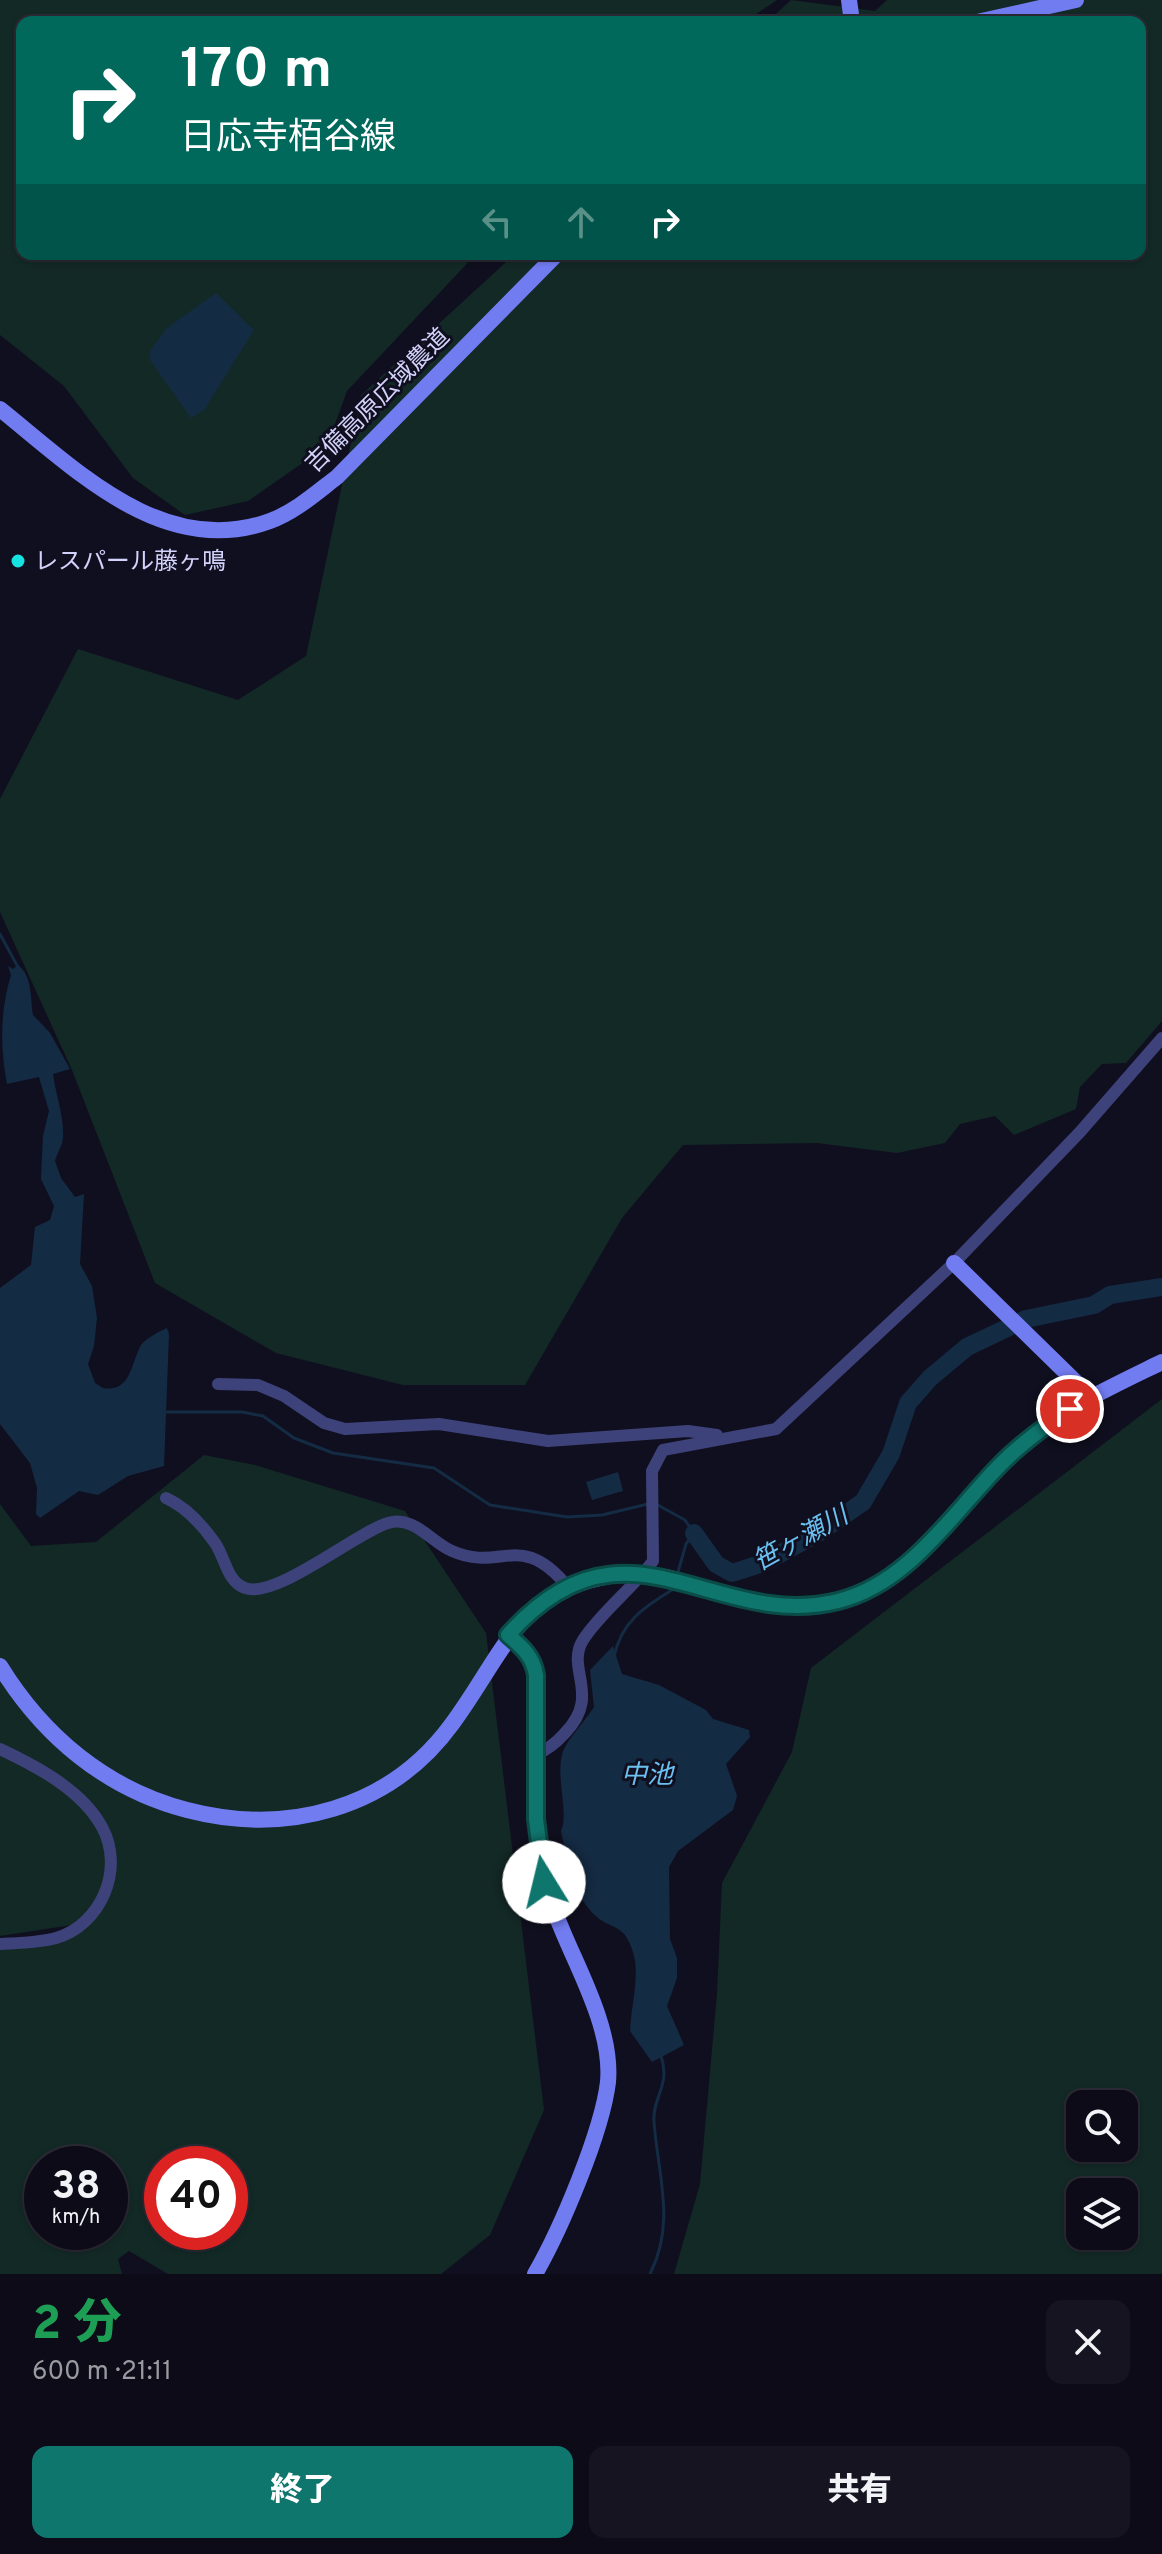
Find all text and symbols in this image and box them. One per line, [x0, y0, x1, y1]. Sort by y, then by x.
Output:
text: 170 m [180, 37, 332, 107]
icon: right [48, 48, 152, 152]
text: 日応寺栢谷線 [180, 116, 396, 162]
icon: left [475, 200, 519, 244]
icon: ahead [559, 200, 603, 244]
icon: right [643, 200, 687, 244]
street label: 吉備高原広域農道 [300, 323, 457, 480]
place label: レスパール藤ヶ鳴 [34, 548, 226, 578]
marker: レスパール藤ヶ鳴 [9, 552, 27, 570]
pin [1036, 1375, 1104, 1443]
icon: arrive [1048, 1387, 1092, 1431]
water label: 笹ヶ瀬川 [748, 1499, 857, 1580]
water label: 中池 [621, 1760, 676, 1793]
position arrow [502, 1840, 586, 1924]
map controls [1066, 2090, 1138, 2250]
button: search [1066, 2090, 1138, 2162]
speed limit sign: 40 [144, 2146, 248, 2250]
text: 38 [51, 2163, 101, 2213]
button: layers [1066, 2178, 1138, 2250]
text: km/h [52, 2205, 100, 2231]
text: 2 分 [32, 2296, 122, 2356]
button: close [1046, 2300, 1130, 2384]
text: 600 m · 21:11 [32, 2356, 172, 2389]
button: 終了 [32, 2446, 573, 2538]
button: 共有 [589, 2446, 1130, 2538]

